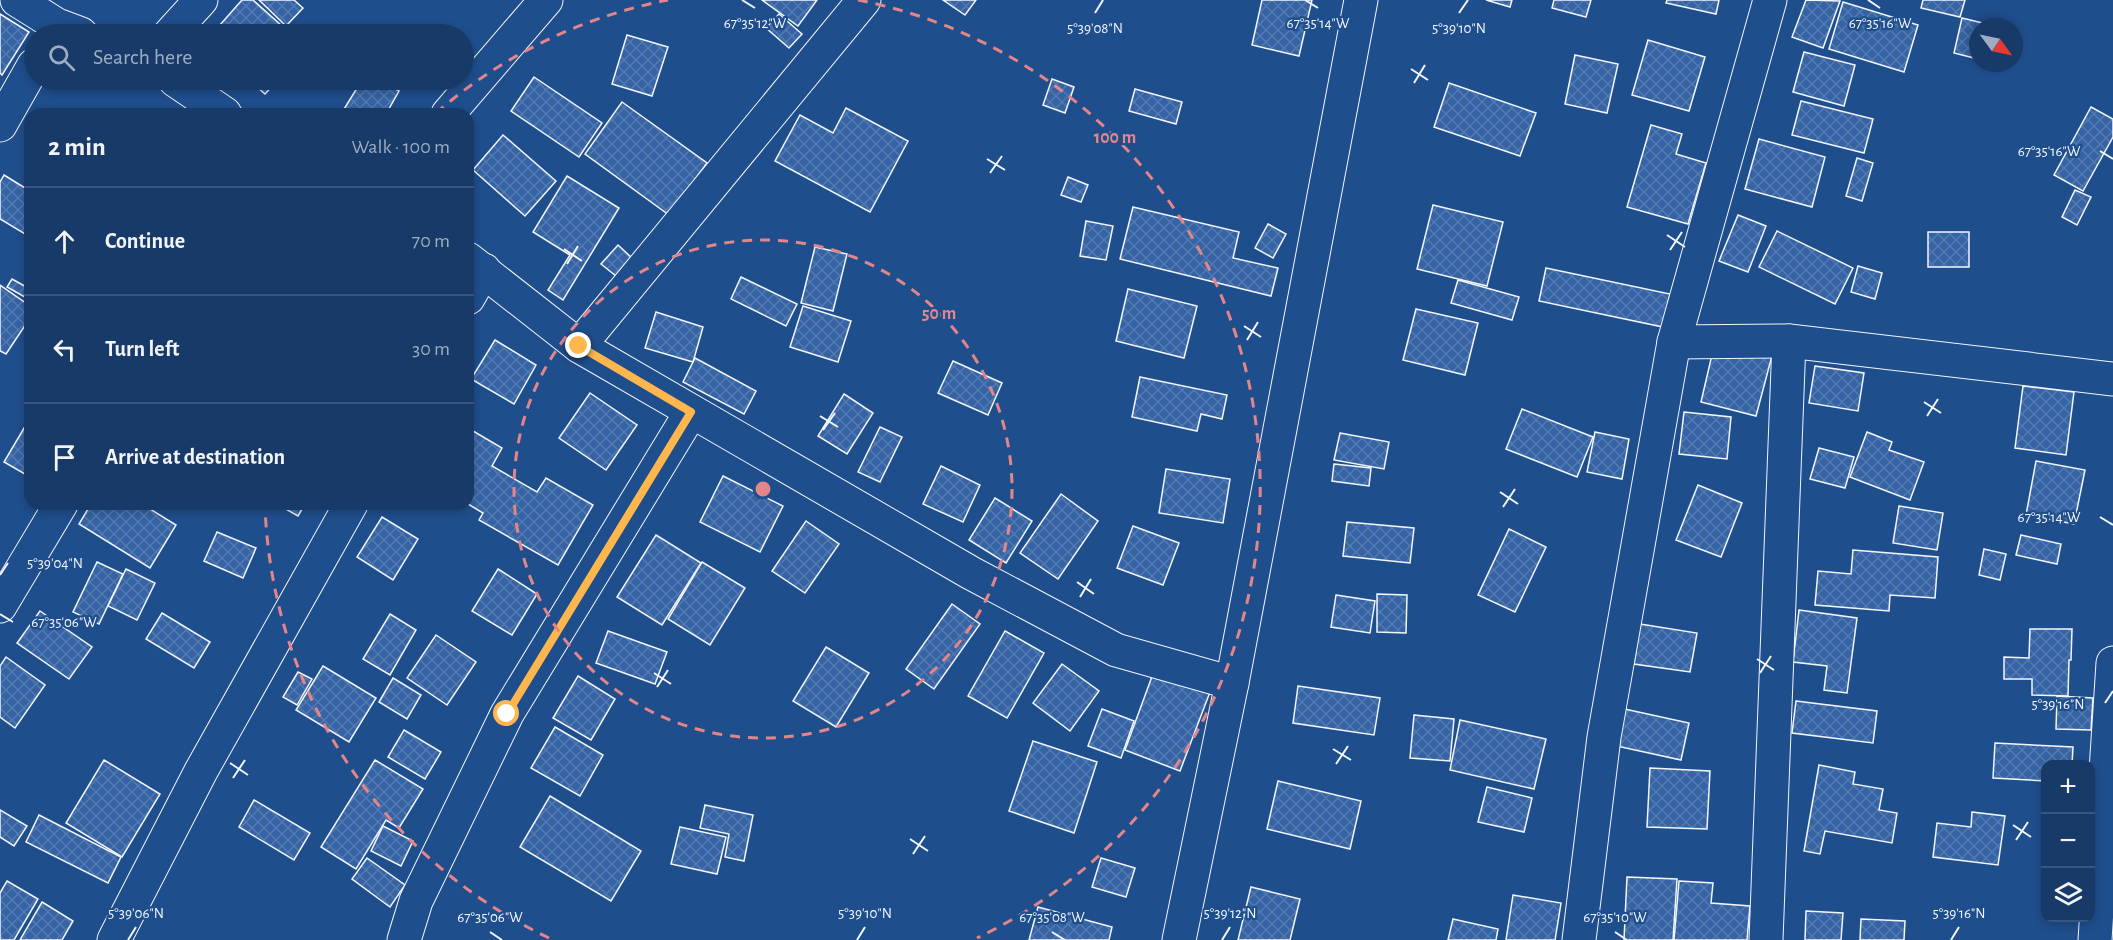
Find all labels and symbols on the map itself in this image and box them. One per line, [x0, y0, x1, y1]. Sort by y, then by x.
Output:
text: 67°35'12"W [724, 16, 787, 31]
text: 67°35'14"W [1287, 16, 1350, 31]
text: 67°35'16"W [1849, 16, 1912, 31]
north arrow [1969, 18, 2023, 72]
text: 5°39'08"N [1067, 21, 1123, 36]
text: 5°39'10"N [1432, 21, 1486, 36]
text: 100 m [1094, 129, 1136, 147]
text: 67°35'16"W [2018, 144, 2081, 159]
text: 50 m [922, 305, 956, 323]
route end [565, 332, 591, 358]
centre of rings [753, 479, 773, 499]
text: 67°35'14"W [2018, 510, 2081, 525]
text: 5°39'04"N [27, 556, 83, 571]
text: 67°35'06"W [31, 615, 97, 630]
text: 5°39'16"N [2031, 697, 2085, 712]
route start [493, 700, 519, 726]
text: 5°39'06"N [108, 906, 164, 921]
text: 5°39'10"N [838, 906, 892, 921]
text: 5°39'12"N [1204, 906, 1256, 921]
text: 5°39'16"N [1932, 906, 1986, 921]
text: 67°35'06"W [457, 910, 523, 925]
text: 67°35'08"W [1019, 910, 1085, 925]
text: 67°35'10"W [1583, 910, 1647, 925]

